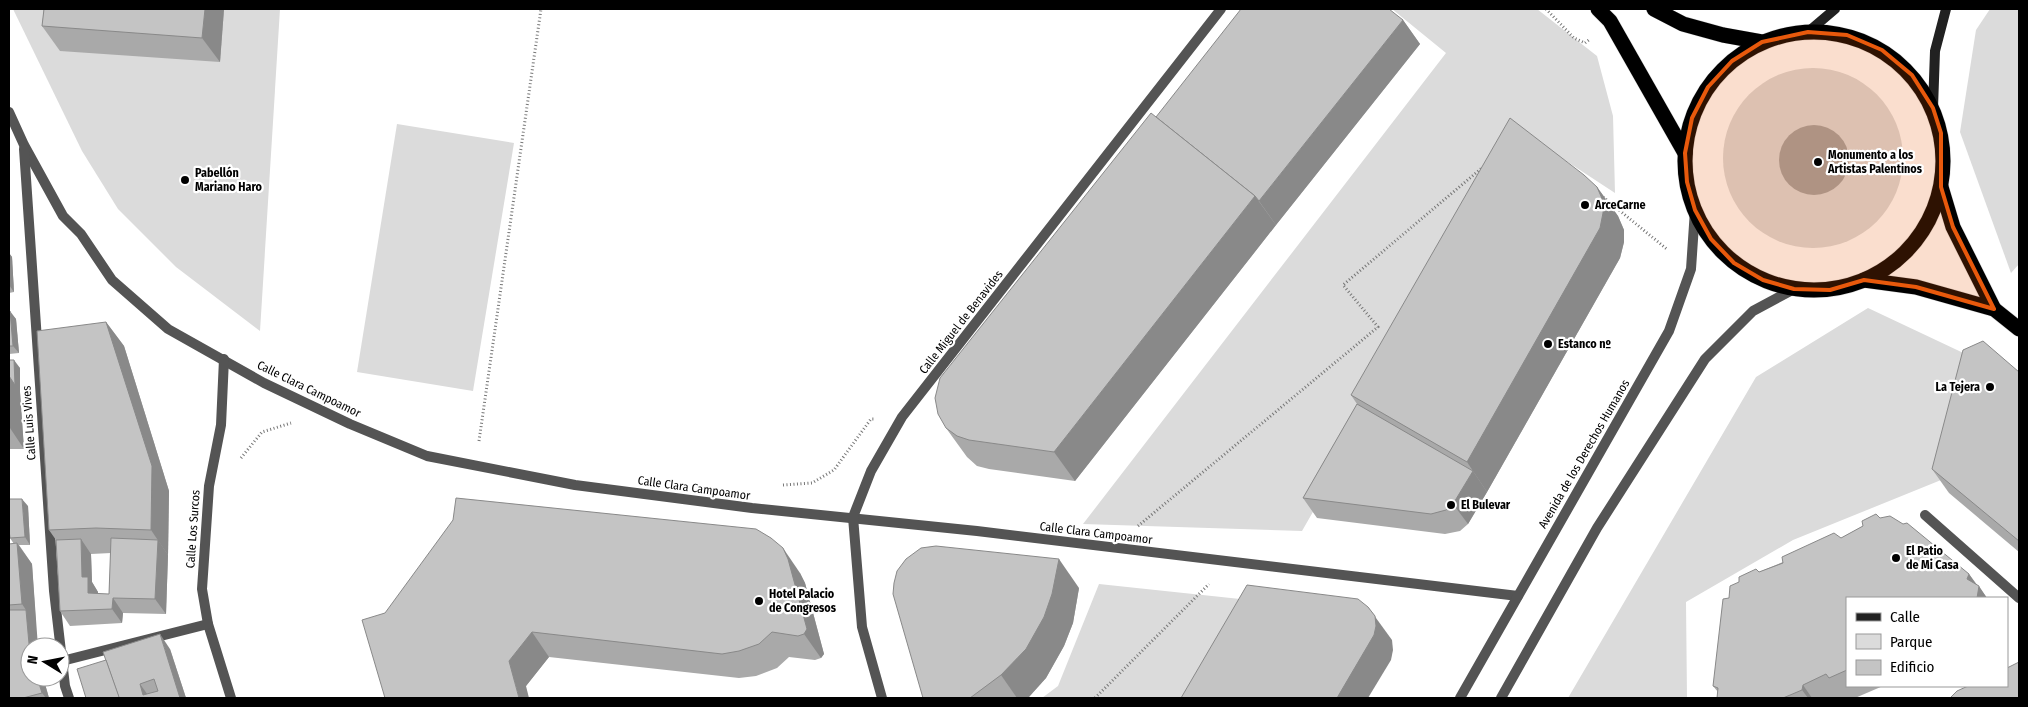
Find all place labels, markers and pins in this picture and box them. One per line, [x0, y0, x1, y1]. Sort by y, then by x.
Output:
place label: Monumento a los Artistas Palentinos [1827, 148, 1923, 176]
marker: Monumento a los Artistas Palentinos [1812, 156, 1824, 168]
place label: Pabellón Mariano Haro [195, 166, 263, 194]
marker: Pabellón Mariano Haro [179, 174, 191, 186]
place label: ArceCarne [1594, 198, 1646, 212]
marker: ArceCarne [1579, 199, 1591, 211]
place label: Estanco nº [1558, 337, 1611, 351]
marker: Estanco nº [1542, 338, 1554, 350]
place label: La Tejera [1936, 380, 1980, 394]
marker: La Tejera [1984, 381, 1996, 393]
place label: El Bulevar [1461, 498, 1511, 512]
marker: El Bulevar [1445, 499, 1457, 511]
place label: El Patio de Mi Casa [1906, 544, 1959, 572]
marker: El Patio de Mi Casa [1890, 552, 1902, 564]
place label: Hotel Palacio de Congresos [769, 587, 837, 615]
marker: Hotel Palacio de Congresos [753, 595, 765, 607]

